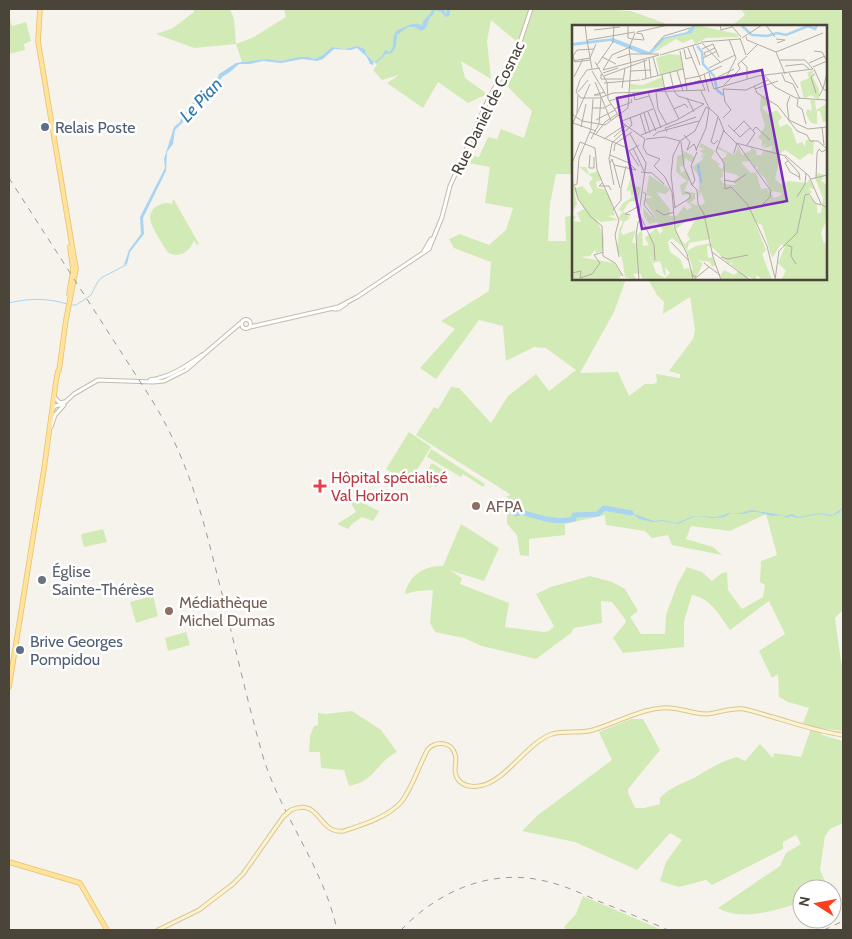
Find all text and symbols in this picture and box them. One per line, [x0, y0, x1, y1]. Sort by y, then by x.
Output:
inset map [572, 25, 827, 280]
street label: Rue Daniel de Cosnac [447, 38, 529, 178]
water label: Le Pian [175, 73, 227, 127]
place label: Relais Poste [55, 118, 136, 137]
marker: Relais Poste [39, 121, 51, 133]
place label: Hôpital spécialisé Val Horizon [331, 468, 448, 505]
marker: Hôpital spécialisé Val Horizon [313, 479, 327, 493]
place label: AFPA [486, 497, 523, 516]
marker: AFPA [470, 500, 482, 512]
place label: Église Sainte-Thérèse [52, 562, 154, 599]
marker: Église Sainte-Thérèse [36, 574, 48, 586]
place label: Médiathèque Michel Dumas [179, 593, 275, 630]
marker: Médiathèque Michel Dumas [163, 605, 175, 617]
place label: Brive Georges Pompidou [30, 632, 123, 669]
marker: Brive Georges Pompidou [14, 644, 26, 656]
north arrow [792, 879, 842, 929]
text: N [794, 895, 814, 908]

